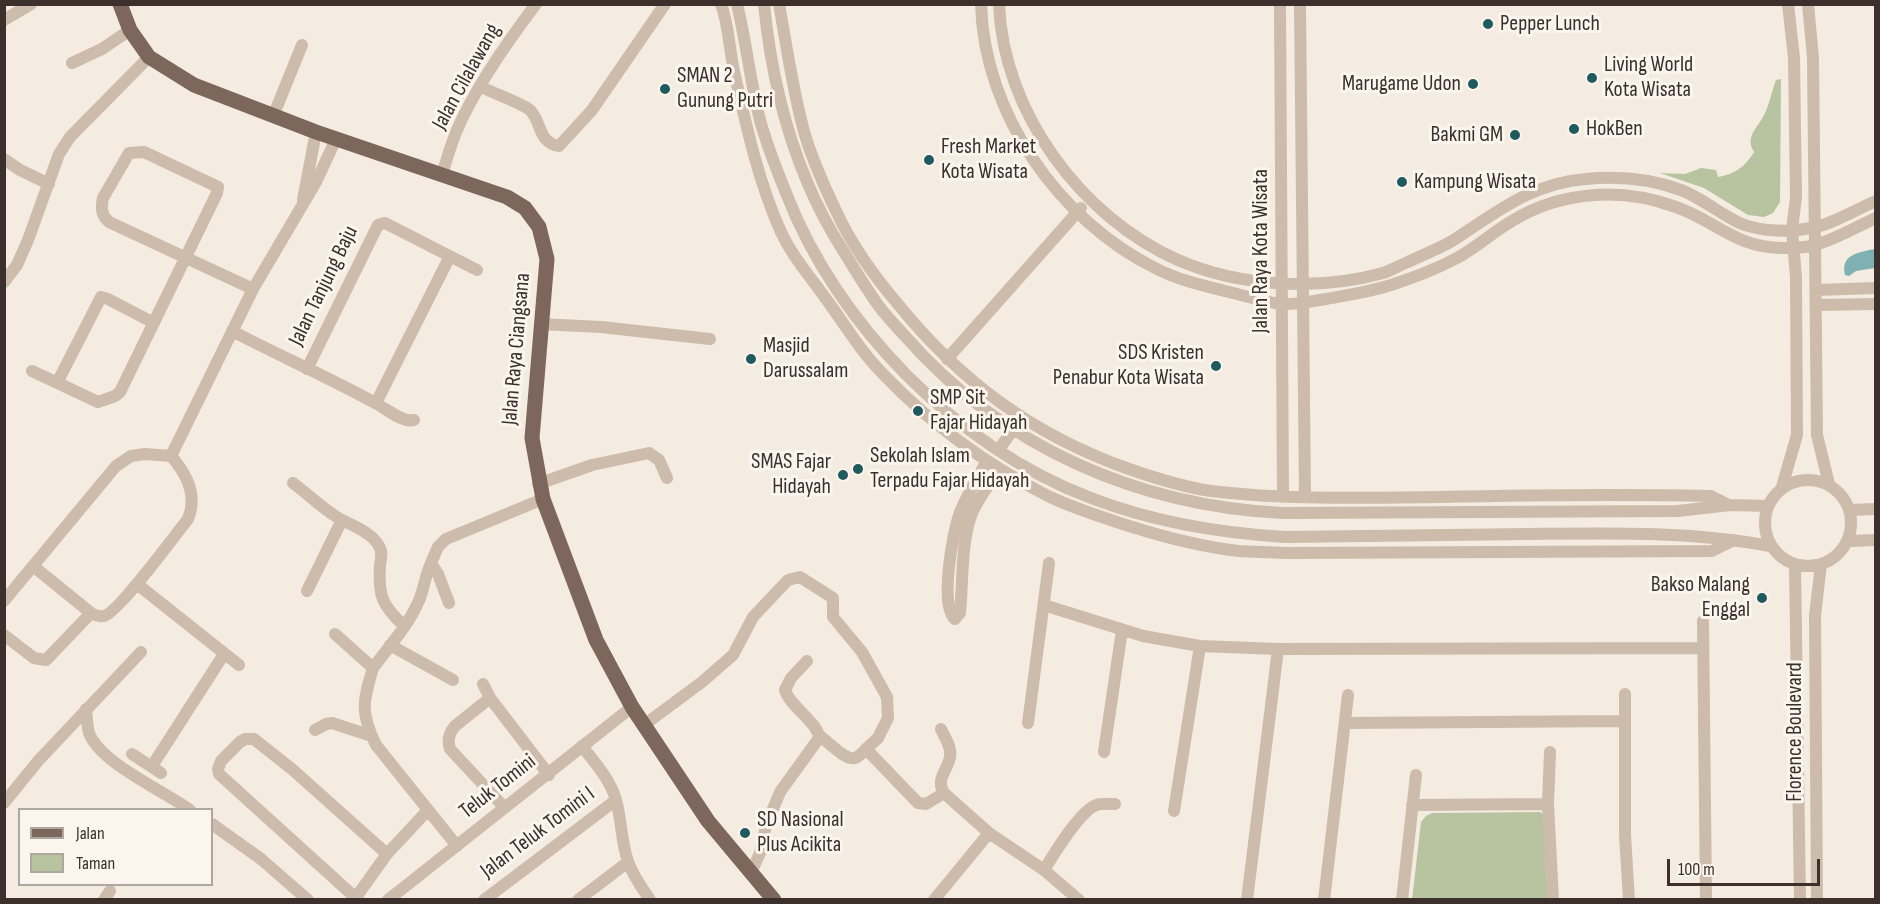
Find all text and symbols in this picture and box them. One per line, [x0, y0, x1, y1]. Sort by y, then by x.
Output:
place label: Pepper Lunch [1500, 11, 1600, 37]
marker: Pepper Lunch [1481, 17, 1495, 31]
street label: Jalan Cilalawang [427, 19, 507, 135]
place label: Living World Kota Wisata [1604, 52, 1693, 104]
place label: SMAN 2 Gunung Putri [677, 63, 773, 114]
place label: Marugame Udon [1342, 71, 1461, 97]
marker: Living World Kota Wisata [1585, 71, 1599, 85]
marker: Marugame Udon [1466, 77, 1480, 91]
marker: SMAN 2 Gunung Putri [658, 82, 672, 96]
place label: HokBen [1586, 116, 1643, 142]
place label: Bakmi GM [1430, 122, 1503, 148]
marker: HokBen [1567, 122, 1581, 136]
marker: Bakmi GM [1508, 128, 1522, 142]
place label: Fresh Market Kota Wisata [941, 134, 1036, 186]
marker: Fresh Market Kota Wisata [922, 153, 936, 167]
street label: Jalan Raya Kota Wisata [1248, 169, 1274, 333]
place label: Kampung Wisata [1414, 169, 1536, 195]
marker: Kampung Wisata [1395, 175, 1409, 189]
street label: Jalan Tanjung Baju [284, 222, 364, 350]
street label: Jalan Raya Ciangsana [497, 272, 537, 426]
place label: Masjid Darussalam [763, 333, 848, 384]
place label: SDS Kristen Penabur Kota Wisata [1053, 340, 1204, 392]
marker: Masjid Darussalam [744, 352, 758, 366]
marker: SDS Kristen Penabur Kota Wisata [1209, 359, 1223, 373]
place label: SMP Sit Fajar Hidayah [930, 385, 1027, 436]
marker: SMP Sit Fajar Hidayah [911, 404, 925, 418]
place label: Sekolah Islam Terpadu Fajar Hidayah [870, 443, 1029, 494]
place label: SMAS Fajar Hidayah [751, 449, 831, 500]
marker: Sekolah Islam Terpadu Fajar Hidayah [851, 462, 865, 476]
marker: SMAS Fajar Hidayah [836, 468, 850, 482]
place label: Bakso Malang Enggal [1651, 572, 1750, 624]
marker: Bakso Malang Enggal [1755, 591, 1769, 605]
street label: Florence Boulevard [1782, 662, 1808, 802]
street label: Teluk Tomini [454, 749, 542, 825]
street label: Jalan Teluk Tomini I [476, 781, 600, 885]
place label: SD Nasional Plus Acikita [757, 807, 844, 858]
legend [18, 808, 213, 886]
text: Jalan [76, 823, 105, 844]
marker: SD Nasional Plus Acikita [738, 826, 752, 840]
scale bar [1670, 847, 1823, 885]
text: Taman [76, 853, 115, 874]
text: 100 m [1678, 859, 1715, 880]

